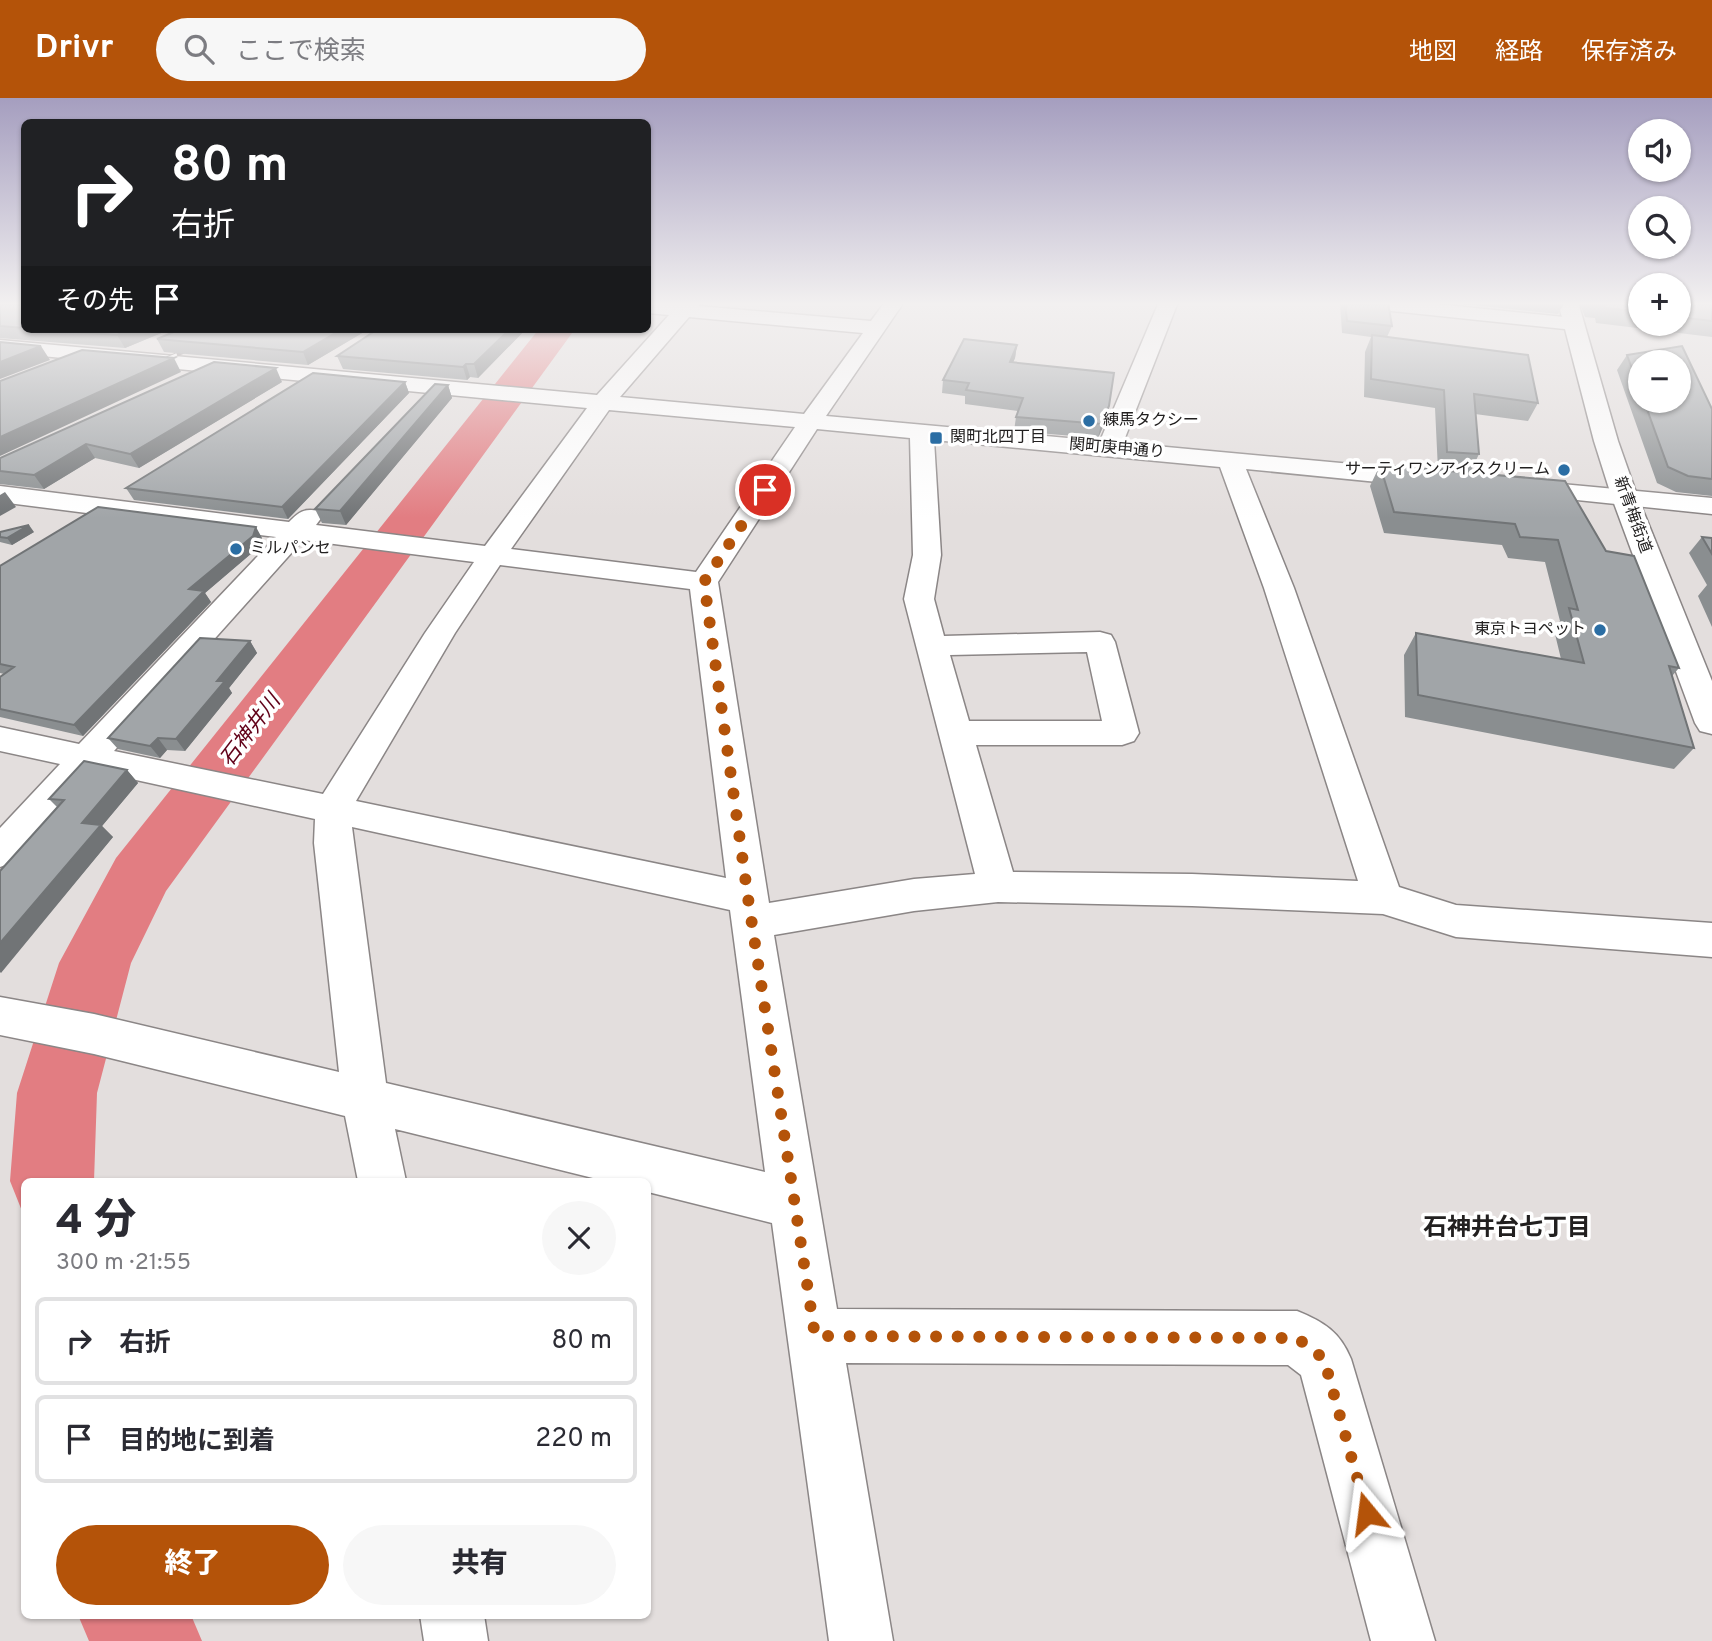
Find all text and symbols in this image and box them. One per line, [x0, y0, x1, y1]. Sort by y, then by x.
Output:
search box [156, 18, 646, 81]
text: Drivr [35, 28, 114, 70]
icon: search [180, 30, 218, 68]
text: ここで検索 [236, 36, 366, 69]
text: 地図 [1409, 38, 1457, 68]
text: 経路 [1495, 38, 1543, 68]
text: 保存済み [1581, 38, 1677, 68]
map controls [1628, 119, 1691, 413]
button: sound [1628, 119, 1691, 182]
text: 80 m [171, 137, 288, 199]
icon: right [56, 147, 147, 238]
button: search [1628, 196, 1691, 259]
text: 右折 [171, 207, 235, 247]
button: + [1628, 273, 1691, 336]
icon: arrive [148, 280, 186, 318]
text: その先 [56, 286, 134, 319]
button: − [1628, 350, 1691, 413]
place label: 練馬タクシー [1103, 411, 1199, 431]
marker: 練馬タクシー [1081, 413, 1097, 429]
place label: 関町北四丁目 [950, 428, 1046, 448]
marker: 関町北四丁目 [928, 430, 944, 446]
street label: 関町庚申通り [1068, 435, 1166, 463]
pin [735, 460, 795, 520]
place label: サーティワンアイスクリーム [1345, 460, 1550, 480]
marker: サーティワンアイスクリーム [1556, 462, 1572, 478]
icon: arrive [746, 471, 784, 509]
street label: 新青梅街道 [1609, 474, 1655, 556]
place label: ミルパンセ [250, 539, 331, 559]
marker: ミルパンセ [228, 541, 244, 557]
place label: 東京トヨペット [1474, 620, 1586, 640]
marker: 東京トヨペット [1592, 622, 1608, 638]
water label: 石神井川 [215, 688, 288, 773]
text: 4 分 [56, 1196, 136, 1249]
button: close [542, 1201, 616, 1275]
district label: 石神井台七丁目 [1423, 1214, 1591, 1244]
text: 300 m · 21:55 [56, 1249, 191, 1278]
icon: right [60, 1322, 98, 1360]
text: 80 m [552, 1325, 612, 1358]
text: 右折 [119, 1328, 171, 1361]
icon: arrive [60, 1420, 98, 1458]
text: 220 m [535, 1423, 612, 1456]
text: 目的地に到着 [119, 1426, 275, 1459]
position arrow [1330, 1476, 1404, 1550]
button: 終了 [56, 1525, 329, 1605]
button: 共有 [343, 1525, 616, 1605]

